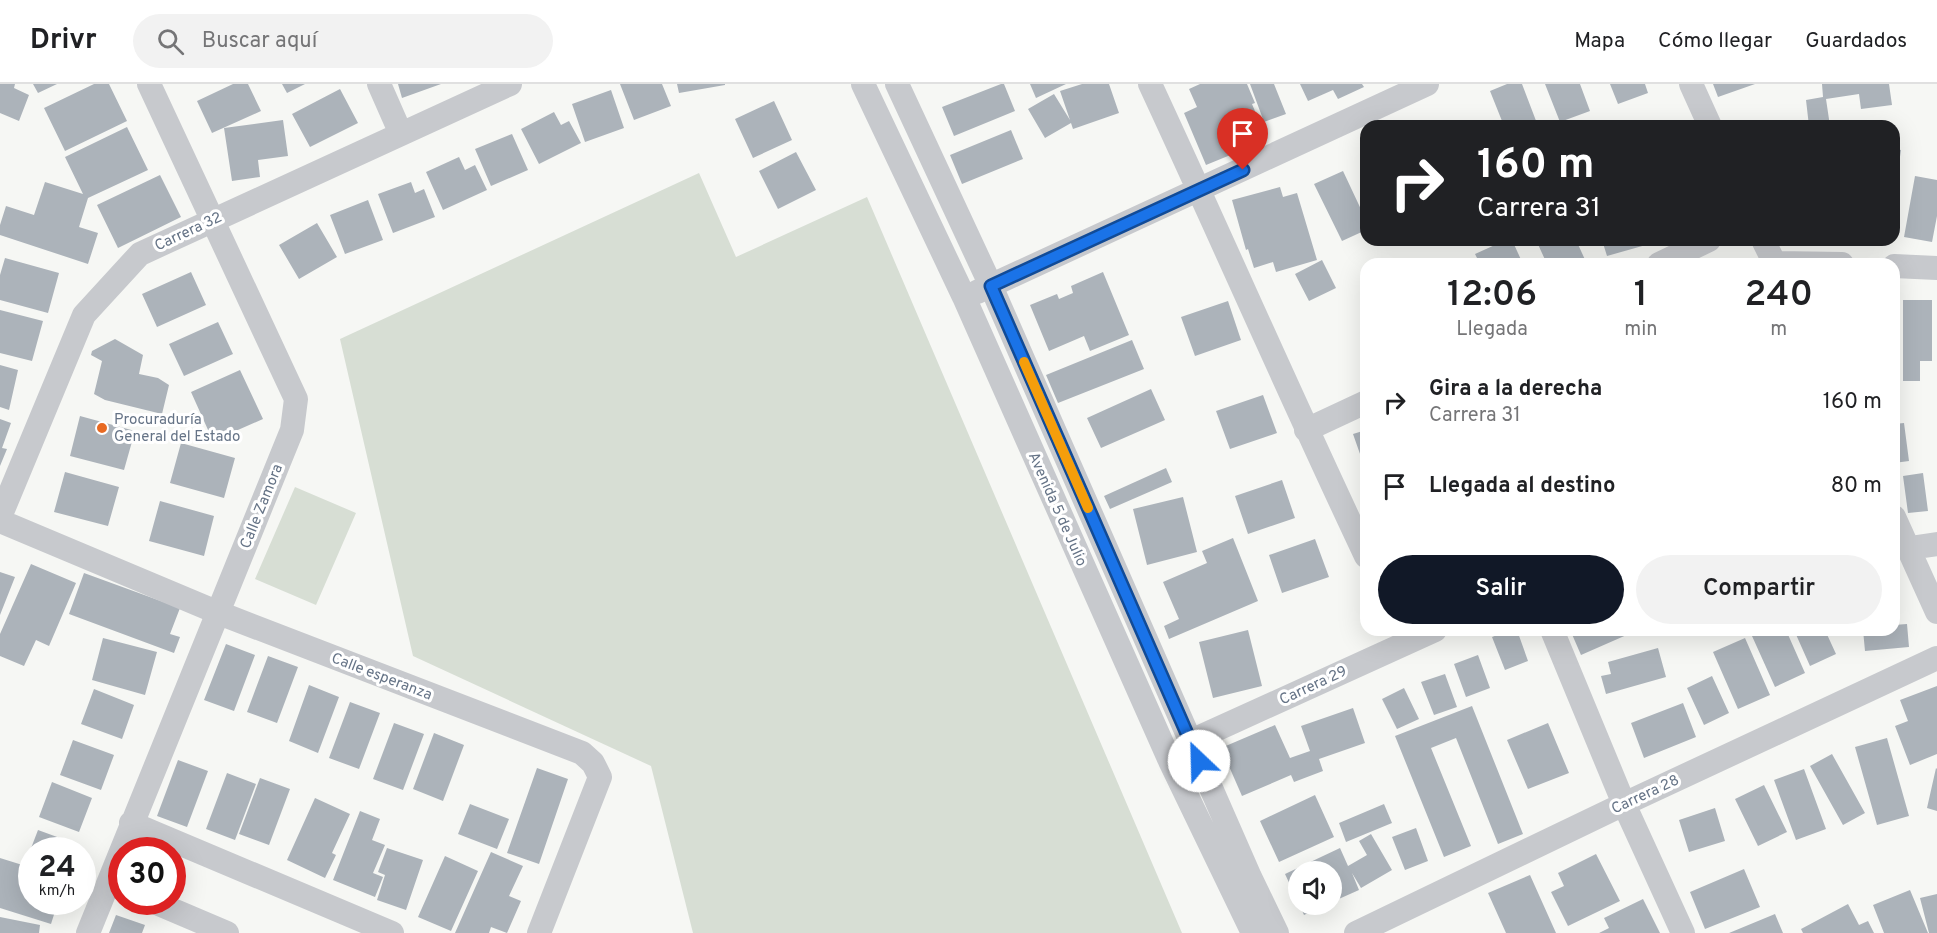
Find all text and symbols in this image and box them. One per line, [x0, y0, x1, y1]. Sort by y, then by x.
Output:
search box [133, 14, 553, 68]
text: Drivr [30, 23, 97, 59]
icon: search [154, 25, 187, 58]
text: Buscar aquí [202, 28, 317, 55]
text: Mapa [1574, 28, 1625, 55]
text: Cómo llegar [1658, 28, 1772, 55]
text: Guardados [1805, 28, 1907, 55]
pin [1217, 108, 1268, 170]
icon: arrive [1226, 117, 1259, 150]
text: 160 m [1477, 140, 1595, 193]
icon: right [1378, 144, 1456, 222]
text: Carrera 31 [1477, 192, 1601, 226]
street label: Carrera 32 [152, 209, 225, 256]
text: 12:06 [1447, 273, 1537, 319]
text: 1 [1634, 273, 1648, 319]
text: 240 [1745, 273, 1813, 319]
text: Llegada [1456, 317, 1528, 343]
text: min [1624, 317, 1658, 343]
text: m [1770, 317, 1787, 343]
text: Gira a la derecha [1429, 376, 1602, 403]
icon: right [1378, 386, 1411, 419]
text: 160 m [1823, 389, 1882, 416]
text: Carrera 31 [1429, 403, 1521, 429]
place label: Procuraduría General del Estado [114, 411, 240, 447]
marker: Procuraduría General del Estado [95, 421, 109, 435]
street label: Avenida 5 de Julio [1023, 450, 1090, 570]
street label: Calle Zamora [237, 461, 288, 552]
icon: arrive [1378, 470, 1411, 503]
text: Llegada al destino [1429, 473, 1615, 500]
text: 80 m [1831, 473, 1882, 500]
button: Salir [1378, 555, 1624, 624]
button: Compartir [1636, 555, 1882, 624]
street label: Calle esperanza [328, 649, 435, 705]
street label: Carrera 29 [1277, 662, 1350, 710]
position arrow [1167, 729, 1231, 793]
street label: Carrera 28 [1609, 771, 1683, 819]
speed limit sign: 30 [108, 837, 186, 915]
text: 24 [38, 850, 76, 887]
map controls [1288, 861, 1342, 915]
button: sound [1288, 861, 1342, 915]
text: km/h [39, 882, 75, 901]

